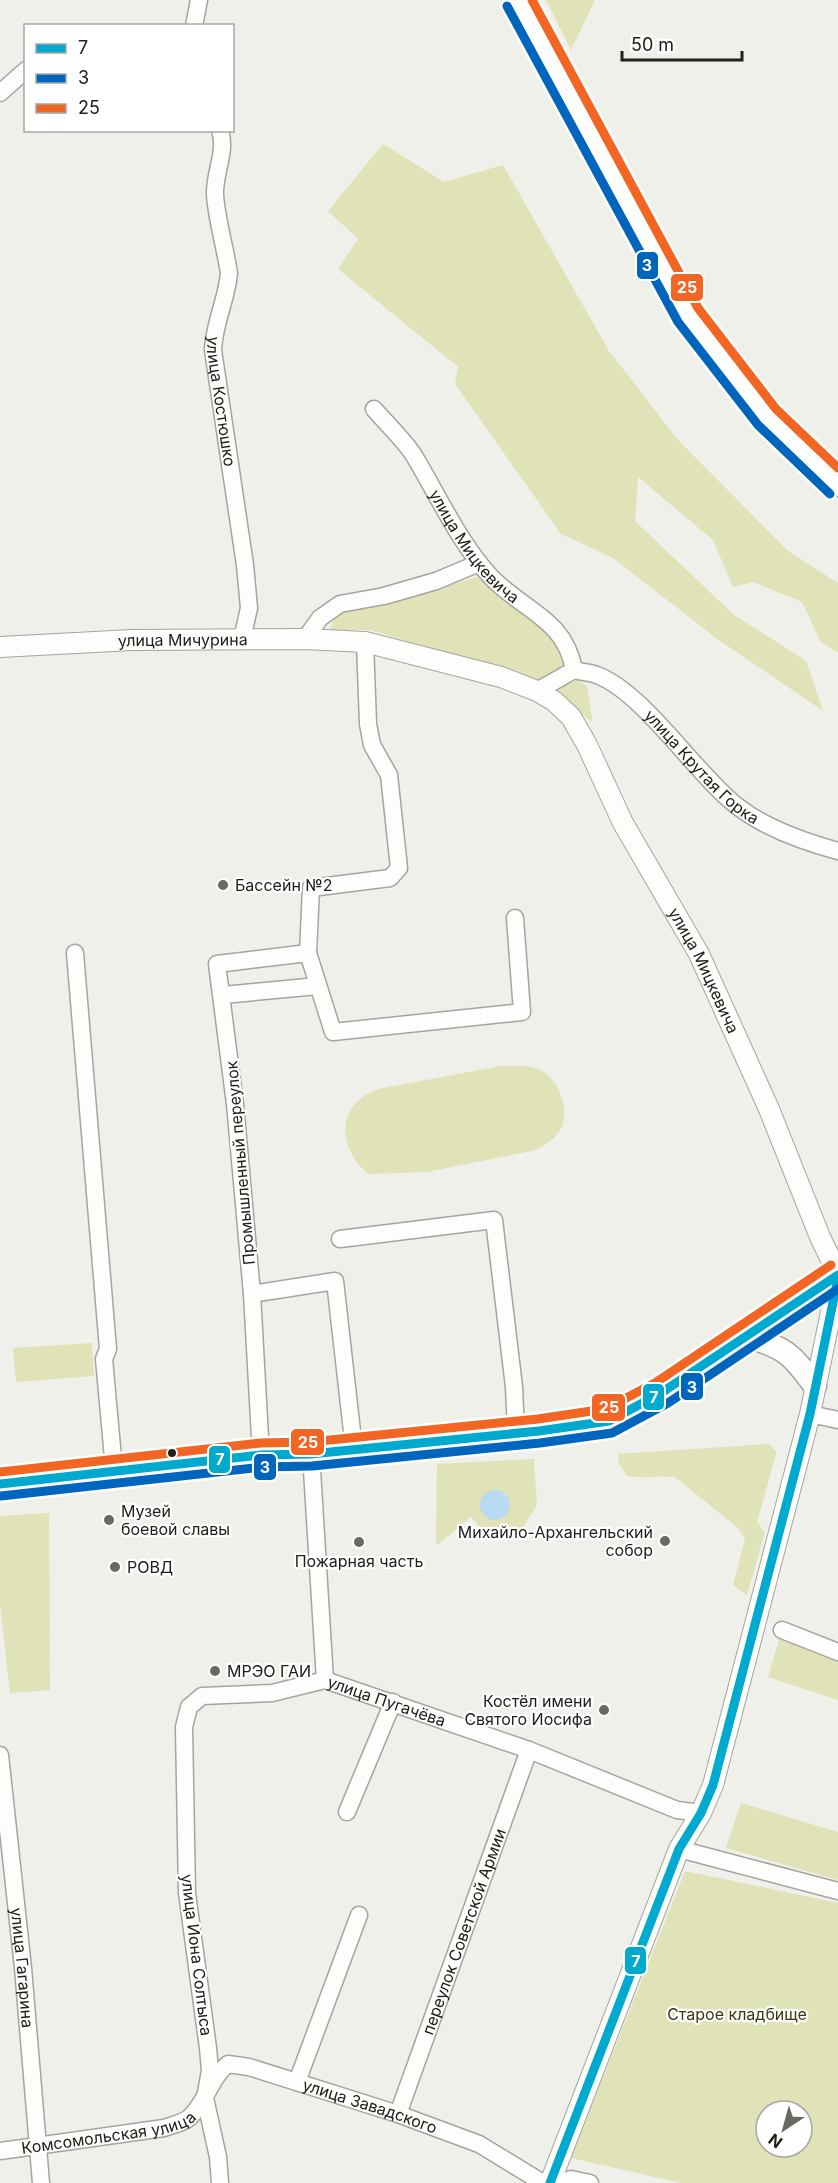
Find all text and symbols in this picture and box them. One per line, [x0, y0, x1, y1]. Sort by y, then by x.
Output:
legend [24, 24, 234, 132]
scale bar [622, 24, 742, 62]
text: 50 m [631, 34, 674, 55]
text: 7 [78, 37, 88, 58]
text: 3 [78, 67, 89, 88]
text: 25 [78, 97, 100, 118]
line badge: 3 [636, 251, 659, 280]
text: 3 [642, 255, 652, 275]
line badge: 25 [670, 273, 704, 302]
text: 25 [677, 277, 697, 297]
street label: улица Костюшко [203, 335, 240, 468]
street label: улица Мицкевича [425, 486, 523, 607]
street label: улица Мичурина [117, 629, 248, 651]
street label: улица Крутая Горка [640, 705, 763, 828]
place label: Бассейн №2 [235, 875, 333, 895]
marker: Бассейн №2 [216, 878, 230, 892]
street label: улица Мицкевича [664, 904, 743, 1036]
street label: Промышленный переулок [221, 1060, 259, 1266]
line badge: 3 [680, 1372, 704, 1401]
text: 3 [687, 1377, 697, 1397]
line badge: 7 [642, 1383, 665, 1411]
text: 7 [649, 1387, 659, 1407]
line badge: 25 [591, 1393, 626, 1422]
text: 25 [599, 1397, 619, 1417]
line badge: 25 [290, 1428, 325, 1456]
text: 25 [298, 1432, 318, 1452]
line badge: 7 [208, 1445, 231, 1474]
unlabelled marker [166, 1447, 178, 1459]
text: 7 [215, 1449, 225, 1469]
line badge: 3 [253, 1453, 277, 1481]
text: 3 [260, 1457, 270, 1477]
place label: Музей боевой славы [121, 1501, 230, 1539]
marker: Музей боевой славы [102, 1513, 116, 1527]
place label: Михайло-Архангельский собор [458, 1522, 653, 1560]
marker: Михайло-Архангельский собор [658, 1534, 672, 1548]
marker: Пожарная часть [352, 1535, 366, 1549]
place label: Пожарная часть [295, 1551, 423, 1571]
place label: РОВД [127, 1557, 173, 1577]
marker: РОВД [108, 1560, 122, 1574]
place label: МРЭО ГАИ [227, 1661, 311, 1681]
marker: МРЭО ГАИ [208, 1664, 222, 1678]
street label: улица Пугачёва [325, 1672, 448, 1731]
place label: Костёл имени Святого Иосифа [464, 1691, 592, 1729]
marker: Костёл имени Святого Иосифа [597, 1703, 611, 1717]
street label: переулок Советской Армии [417, 1826, 510, 2037]
street label: улица Иона Солтыса [177, 1873, 217, 2037]
street label: улица Гагарина [7, 1907, 38, 2029]
line badge: 7 [624, 1946, 647, 1975]
text: 7 [631, 1951, 641, 1971]
park label: Старое кладбище [667, 2004, 807, 2024]
street label: улица Завадского [300, 2075, 440, 2138]
north arrow [754, 2099, 814, 2159]
street label: Комсомольская улица [20, 2107, 200, 2158]
text: N [764, 2129, 786, 2153]

